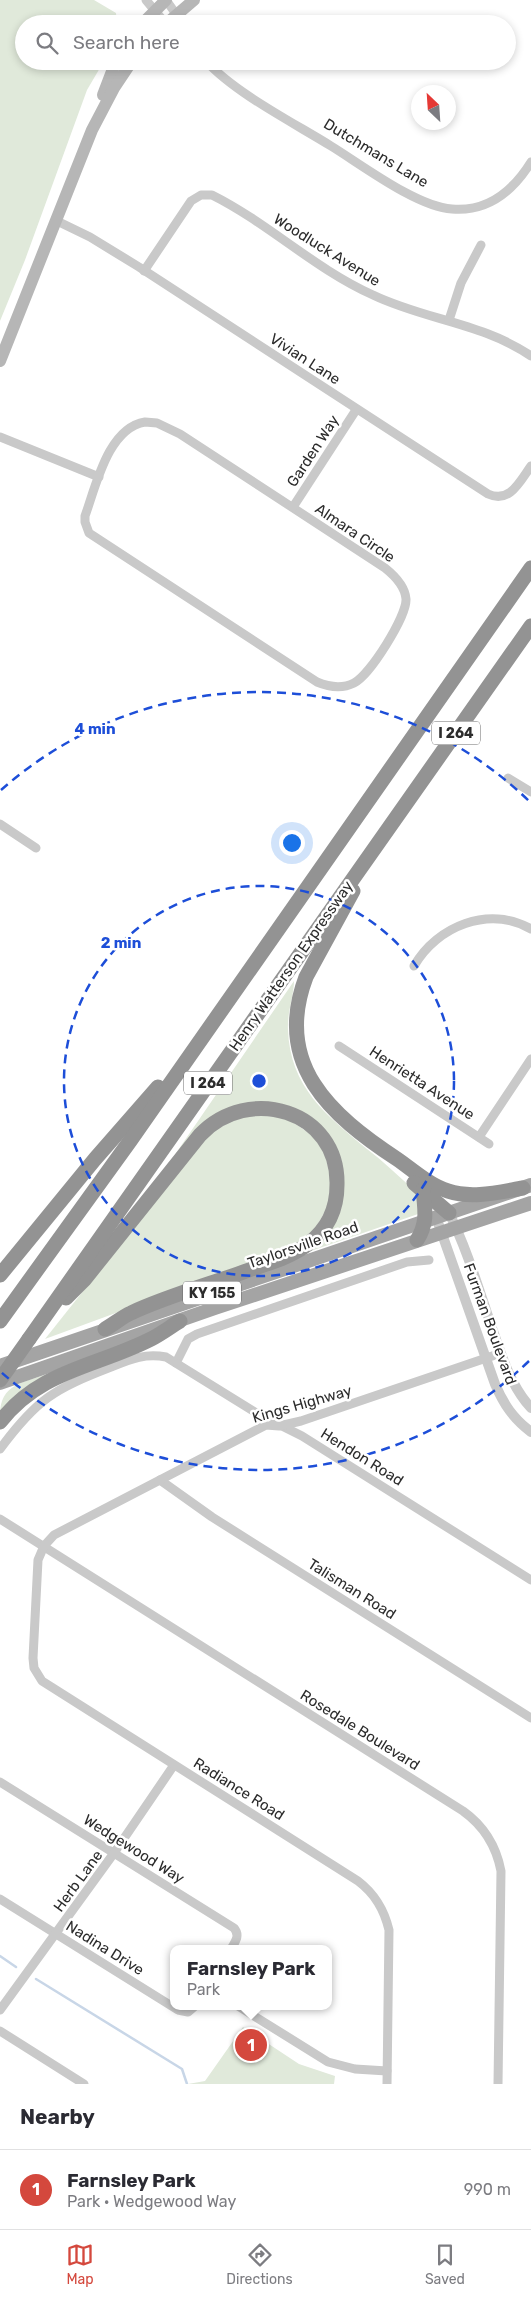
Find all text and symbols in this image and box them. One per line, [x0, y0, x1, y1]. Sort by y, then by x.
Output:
search box [15, 15, 516, 70]
icon: search [33, 29, 61, 57]
text: Search here [73, 31, 180, 54]
north arrow [411, 85, 456, 130]
street label: Dutchmans Lane [320, 115, 432, 191]
street label: Woodluck Avenue [270, 210, 384, 290]
street label: Vivian Lane [266, 330, 344, 388]
street label: Garden Way [283, 412, 343, 490]
street label: Almara Circle [312, 500, 398, 566]
text: 4 min [74, 720, 116, 738]
road number: I 264 [432, 721, 480, 744]
your location [279, 830, 305, 856]
street label: Henry Watterson Expressway [225, 878, 357, 1054]
text: 2 min [101, 934, 141, 952]
street label: Henrietta Avenue [366, 1042, 478, 1124]
road number: I 264 [184, 1072, 232, 1094]
centre of rings [250, 1072, 268, 1090]
street label: Taylorsville Road [245, 1218, 361, 1272]
street label: Furman Boulevard [460, 1261, 520, 1387]
road number: KY 155 [183, 1282, 241, 1305]
street label: Kings Highway [250, 1381, 354, 1427]
street label: Hendon Road [317, 1424, 407, 1490]
street label: Talisman Road [305, 1555, 399, 1623]
street label: Rosedale Boulevard [297, 1686, 423, 1774]
street label: Radiance Road [190, 1754, 288, 1824]
street label: Wedgewood Way [80, 1811, 188, 1887]
street label: Herb Lane [50, 1847, 106, 1915]
street label: Nadina Drive [63, 1917, 147, 1979]
popup [170, 1945, 332, 2010]
text: Farnsley Park [187, 1957, 315, 1980]
text: Park [187, 1980, 220, 1999]
pin: 1 [235, 2026, 267, 2064]
text: Nearby [20, 2104, 95, 2129]
text: Farnsley Park [67, 2169, 196, 2192]
text: 1 [32, 2180, 40, 2199]
text: 990 m [464, 2180, 511, 2199]
text: Park · Wedgewood Way [67, 2192, 236, 2211]
tab: Map [66, 2241, 94, 2288]
tab: Directions [226, 2241, 293, 2288]
tab: Saved [425, 2241, 465, 2288]

